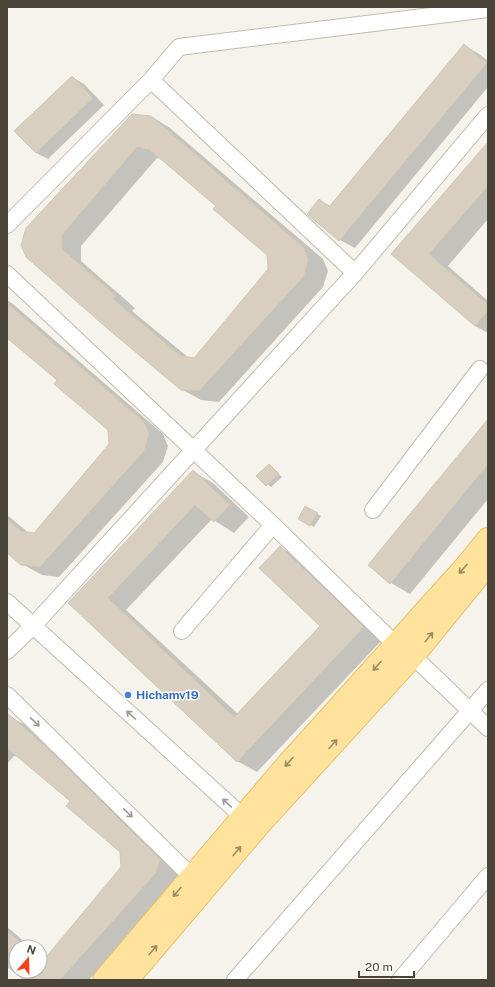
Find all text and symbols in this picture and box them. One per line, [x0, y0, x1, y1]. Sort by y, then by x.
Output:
one-way arrow [459, 564, 468, 574]
one-way arrow [424, 631, 433, 642]
one-way arrow [372, 661, 381, 671]
place label: Hichamv19 [136, 688, 199, 702]
marker: Hichamv19 [123, 690, 133, 700]
one-way arrow [126, 710, 136, 720]
one-way arrow [30, 717, 40, 727]
one-way arrow [328, 739, 338, 749]
one-way arrow [285, 757, 294, 767]
one-way arrow [222, 798, 232, 807]
one-way arrow [123, 808, 133, 818]
one-way arrow [232, 846, 241, 857]
one-way arrow [173, 887, 182, 897]
north arrow [8, 939, 48, 979]
text: N [25, 942, 38, 957]
one-way arrow [148, 945, 157, 956]
scale bar [359, 953, 414, 979]
text: 20 m [365, 960, 393, 974]

